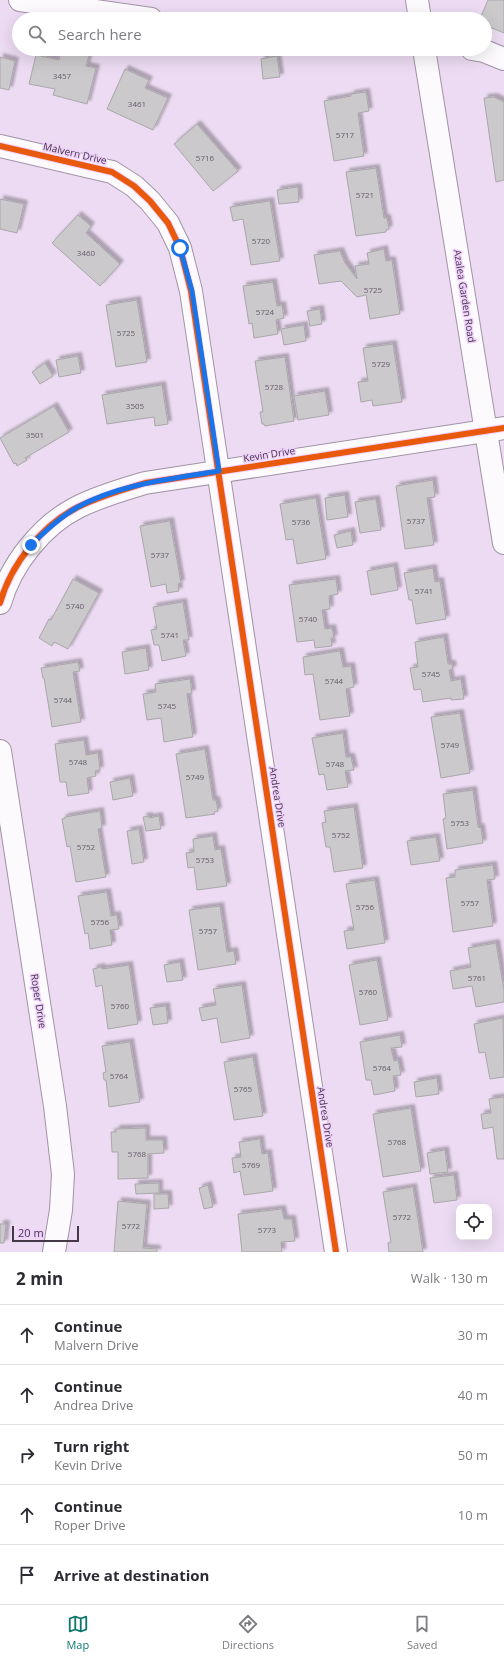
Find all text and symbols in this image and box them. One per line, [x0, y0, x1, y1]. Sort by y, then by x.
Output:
search box [12, 12, 492, 56]
icon: search [26, 23, 48, 45]
text: Search here [58, 24, 142, 44]
house number: 3457 [53, 70, 72, 81]
house number: 3461 [128, 98, 146, 109]
house number: 5717 [336, 129, 355, 140]
street label: Malvern Drive [42, 139, 109, 167]
house number: 5716 [196, 152, 215, 163]
house number: 5721 [356, 189, 374, 200]
house number: 5720 [252, 235, 271, 246]
route start [171, 239, 189, 257]
house number: 3460 [77, 247, 96, 258]
street label: Azalea Garden Road [451, 248, 479, 344]
house number: 5725 [364, 284, 383, 295]
house number: 5724 [256, 306, 275, 317]
house number: 5725 [117, 327, 136, 338]
house number: 5729 [372, 358, 391, 369]
house number: 5728 [265, 381, 284, 392]
house number: 3505 [126, 400, 145, 411]
house number: 3501 [26, 429, 44, 440]
street label: Kevin Drive [242, 443, 296, 465]
house number: 5737 [407, 515, 426, 526]
house number: 5736 [292, 516, 311, 527]
route end [22, 536, 40, 554]
house number: 5737 [151, 549, 170, 560]
house number: 5741 [415, 585, 433, 596]
house number: 5740 [66, 600, 85, 611]
house number: 5740 [299, 613, 318, 624]
house number: 5741 [161, 629, 179, 640]
house number: 5745 [422, 668, 441, 679]
house number: 5744 [325, 675, 344, 686]
house number: 5744 [54, 694, 73, 705]
house number: 5745 [158, 700, 177, 711]
house number: 5749 [441, 739, 460, 750]
house number: 5748 [69, 756, 88, 767]
house number: 5748 [326, 758, 345, 769]
street label: Andrea Drive [266, 766, 290, 829]
house number: 5749 [186, 771, 205, 782]
house number: 5753 [451, 817, 470, 828]
house number: 5752 [332, 829, 351, 840]
house number: 5752 [77, 841, 96, 852]
house number: 5753 [196, 854, 215, 865]
house number: 5757 [461, 897, 480, 908]
house number: 5756 [356, 901, 375, 912]
house number: 5756 [91, 916, 110, 927]
house number: 5757 [199, 925, 218, 936]
house number: 5761 [468, 972, 486, 983]
street label: Roper Drive [28, 973, 50, 1030]
house number: 5760 [359, 986, 378, 997]
house number: 5760 [111, 1000, 130, 1011]
house number: 5764 [373, 1062, 392, 1073]
house number: 5764 [110, 1070, 129, 1081]
house number: 5765 [234, 1083, 253, 1094]
street label: Andrea Drive [314, 1086, 338, 1149]
house number: 5768 [388, 1136, 407, 1147]
house number: 5768 [128, 1148, 147, 1159]
house number: 5769 [242, 1159, 261, 1170]
map controls [456, 1204, 492, 1240]
button: locate [456, 1204, 492, 1240]
house number: 5772 [393, 1211, 412, 1222]
house number: 5772 [122, 1220, 141, 1231]
scale bar [12, 1224, 79, 1243]
house number: 5773 [258, 1224, 277, 1235]
text: 20 m [18, 1225, 44, 1240]
text: 2 min [16, 1267, 63, 1290]
text: Walk · 130 m [411, 1269, 488, 1287]
text: Continue [54, 1316, 122, 1336]
icon: ahead [16, 1324, 38, 1346]
text: 30 m [458, 1326, 488, 1344]
text: Malvern Drive [54, 1336, 138, 1354]
text: Continue [54, 1376, 122, 1396]
icon: ahead [16, 1384, 38, 1406]
text: 40 m [458, 1386, 488, 1404]
text: Andrea Drive [54, 1396, 133, 1414]
text: Turn right [54, 1436, 129, 1456]
icon: right [16, 1444, 38, 1466]
text: 50 m [458, 1446, 488, 1464]
text: Kevin Drive [54, 1456, 122, 1474]
text: Continue [54, 1496, 122, 1516]
icon: ahead [16, 1504, 38, 1526]
text: 10 m [458, 1506, 488, 1524]
text: Roper Drive [54, 1516, 126, 1534]
icon: arrive [16, 1564, 38, 1586]
text: Arrive at destination [54, 1565, 209, 1585]
tab: Map [66, 1613, 89, 1652]
tab: Directions [222, 1613, 274, 1652]
tab: Saved [407, 1613, 438, 1652]

